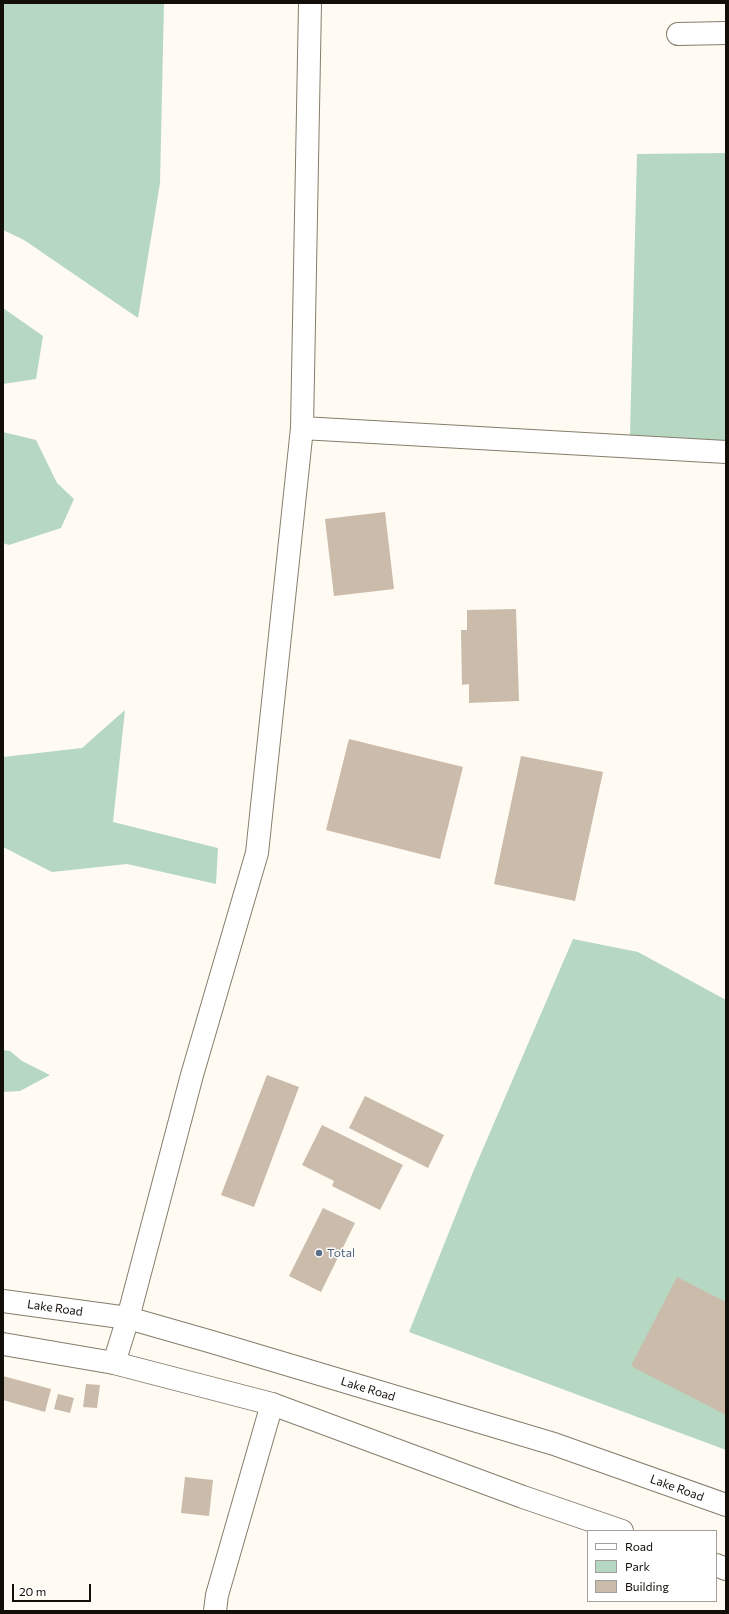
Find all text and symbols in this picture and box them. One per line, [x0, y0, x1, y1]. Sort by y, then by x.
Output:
place label: Total [327, 1246, 355, 1260]
marker: Total [314, 1248, 324, 1258]
street label: Lake Road [26, 1297, 84, 1319]
street label: Lake Road [339, 1374, 397, 1404]
street label: Lake Road [648, 1472, 706, 1504]
legend [587, 1530, 717, 1602]
text: Road [625, 1539, 653, 1553]
text: Park [625, 1559, 650, 1573]
scale bar [14, 1576, 93, 1602]
text: Building [625, 1579, 669, 1593]
text: 20 m [19, 1584, 46, 1598]

